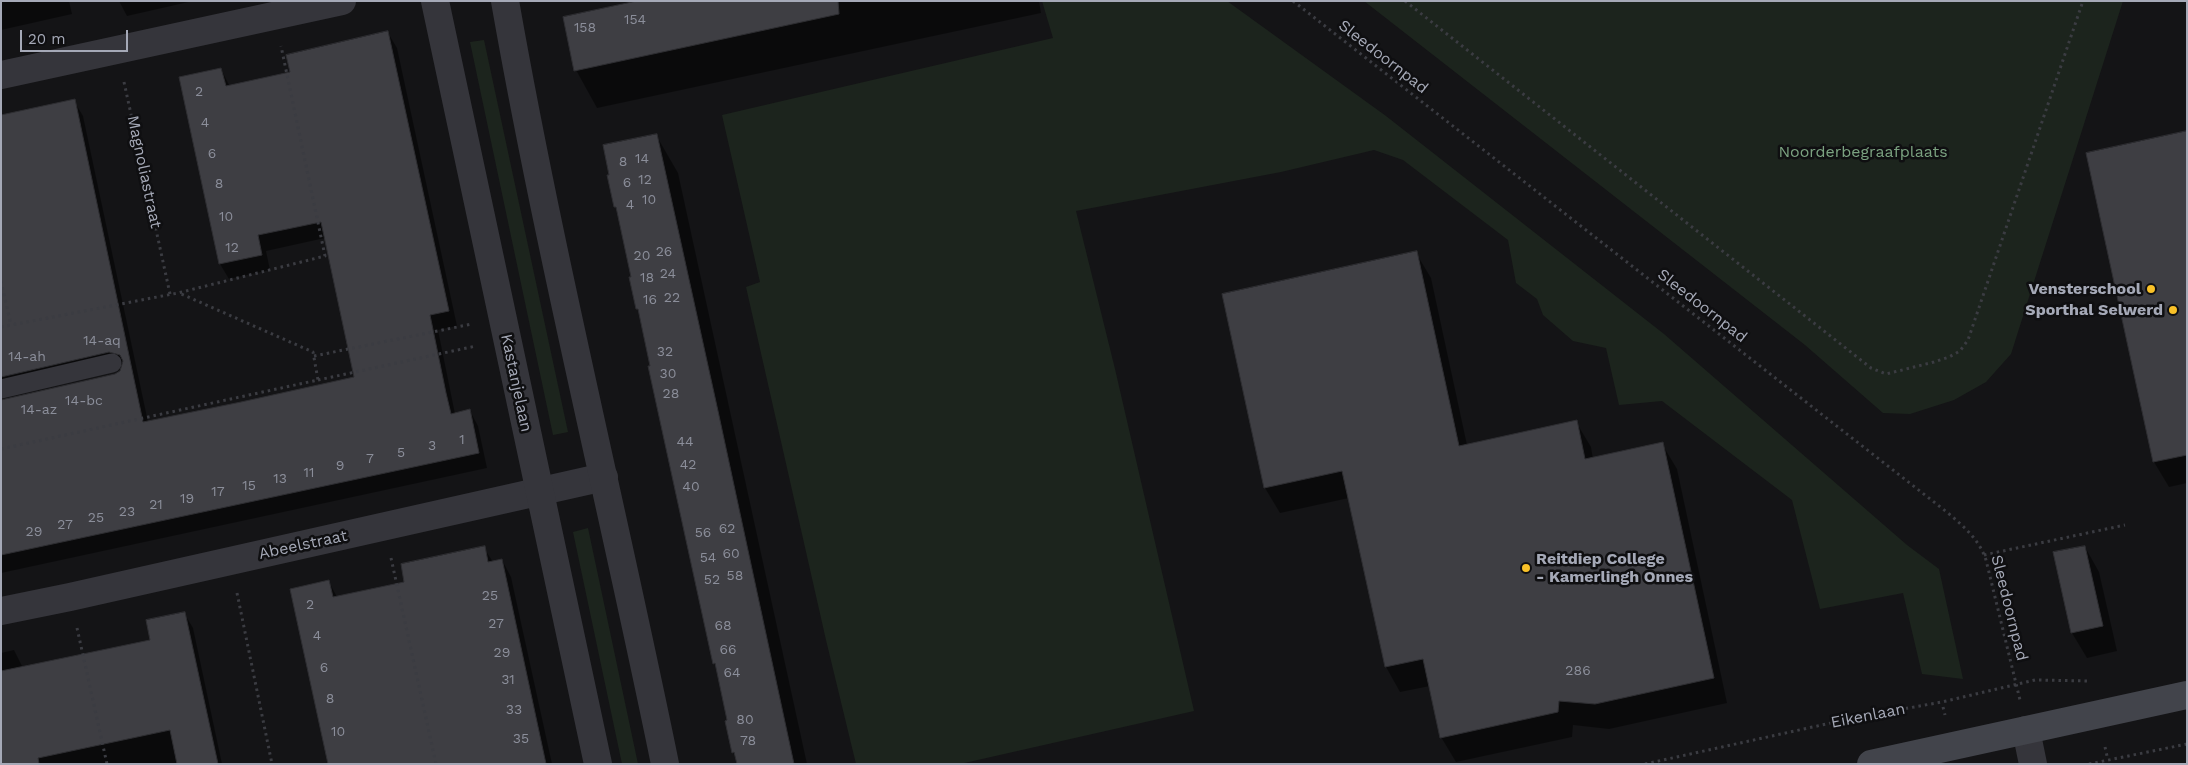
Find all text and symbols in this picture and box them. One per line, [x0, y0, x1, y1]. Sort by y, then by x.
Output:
house number: 154 [624, 12, 646, 28]
street label: Sleedoornpad [1334, 16, 1432, 98]
scale bar [22, 20, 130, 52]
house number: 158 [574, 20, 596, 36]
text: 20 m [28, 30, 66, 48]
house number: 2 [195, 84, 203, 100]
street label: Magnoliastraat [123, 114, 165, 230]
house number: 4 [201, 115, 209, 131]
park label: Noorderbegraafplaats [1778, 142, 1948, 162]
house number: 6 [208, 146, 216, 162]
house number: 14 [635, 151, 649, 167]
house number: 8 [619, 154, 627, 170]
house number: 12 [638, 172, 652, 188]
house number: 6 [623, 175, 631, 191]
house number: 8 [215, 176, 223, 192]
house number: 10 [642, 192, 656, 208]
house number: 4 [626, 197, 634, 213]
house number: 10 [219, 209, 233, 225]
house number: 12 [225, 240, 239, 256]
house number: 26 [656, 244, 672, 260]
house number: 20 [634, 248, 650, 264]
street label: Sleedoornpad [1653, 265, 1751, 347]
house number: 24 [660, 266, 676, 282]
house number: 18 [640, 270, 654, 286]
place label: Vensterschool [2028, 279, 2141, 299]
marker: Vensterschool [2145, 283, 2157, 295]
house number: 22 [664, 290, 680, 306]
house number: 16 [643, 292, 657, 308]
place label: Sporthal Selwerd [2025, 300, 2163, 320]
marker: Sporthal Selwerd [2167, 304, 2179, 316]
street label: Kastanjelaan [496, 332, 536, 434]
house number: 14-aq [83, 333, 121, 349]
house number: 32 [657, 344, 673, 360]
house number: 14-ah [8, 349, 46, 365]
house number: 30 [660, 366, 676, 382]
house number: 28 [663, 386, 679, 402]
house number: 14-bc [65, 393, 103, 409]
house number: 14-az [21, 402, 57, 418]
house number: 1 [459, 432, 465, 448]
house number: 44 [676, 434, 694, 450]
house number: 3 [428, 438, 436, 454]
house number: 5 [397, 445, 405, 461]
house number: 7 [366, 451, 374, 467]
house number: 42 [680, 457, 696, 473]
house number: 9 [336, 458, 344, 474]
house number: 11 [304, 465, 314, 481]
house number: 13 [273, 471, 287, 487]
house number: 15 [242, 478, 256, 494]
house number: 40 [682, 479, 700, 495]
house number: 17 [211, 484, 225, 500]
house number: 19 [180, 491, 194, 507]
house number: 21 [149, 497, 163, 513]
house number: 23 [119, 504, 135, 520]
house number: 25 [88, 510, 104, 526]
house number: 27 [57, 517, 73, 533]
house number: 62 [719, 521, 735, 537]
house number: 29 [26, 524, 42, 540]
house number: 56 [695, 525, 711, 541]
street label: Abeelstraat [257, 526, 349, 564]
house number: 60 [722, 546, 740, 562]
place label: Reitdiep College - Kamerlingh Onnes [1536, 549, 1693, 587]
house number: 54 [700, 550, 716, 566]
street label: Sleedoornpad [1987, 553, 2031, 663]
marker: Reitdiep College - Kamerlingh Onnes [1520, 562, 1532, 574]
house number: 58 [727, 568, 743, 584]
house number: 52 [704, 572, 720, 588]
house number: 25 [482, 588, 498, 604]
house number: 2 [306, 597, 314, 613]
house number: 27 [488, 616, 504, 632]
house number: 68 [714, 618, 732, 634]
house number: 4 [313, 628, 321, 644]
house number: 66 [719, 642, 737, 658]
house number: 29 [494, 645, 510, 661]
house number: 6 [320, 660, 328, 676]
house number: 286 [1565, 663, 1591, 679]
house number: 64 [723, 665, 741, 681]
house number: 31 [501, 672, 515, 688]
house number: 8 [326, 691, 334, 707]
street label: Eikenlaan [1829, 699, 1907, 733]
house number: 33 [506, 702, 522, 718]
house number: 80 [736, 712, 754, 728]
house number: 10 [331, 724, 345, 740]
house number: 35 [513, 731, 529, 747]
house number: 78 [740, 733, 756, 749]

